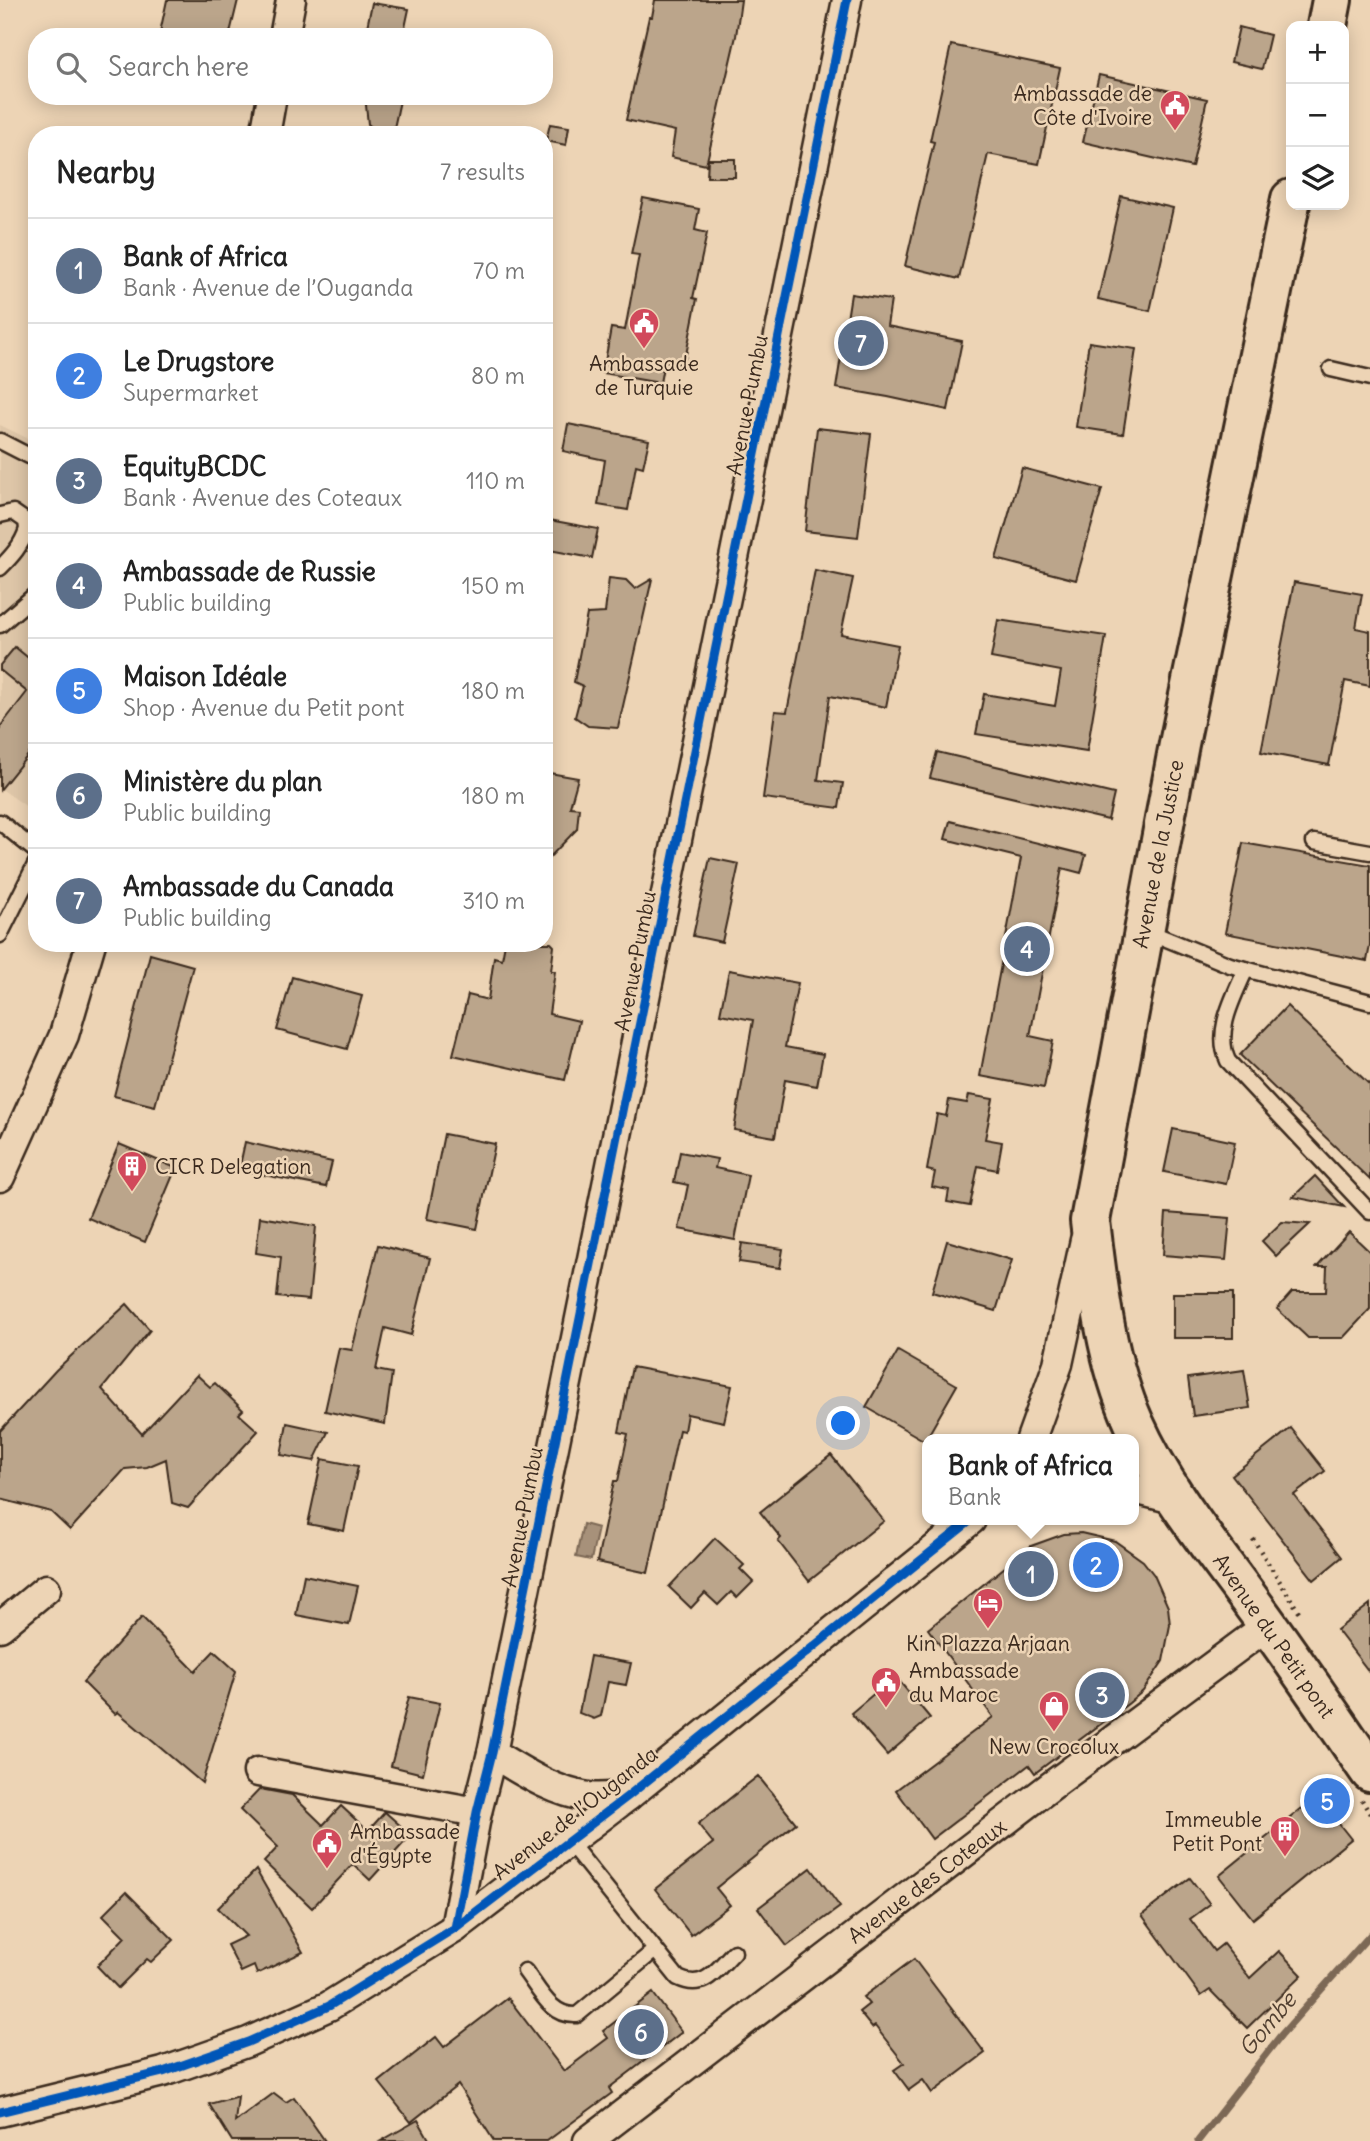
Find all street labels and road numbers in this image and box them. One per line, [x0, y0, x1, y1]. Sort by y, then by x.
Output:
street label: Avenue Pumbu [720, 332, 774, 478]
street label: Avenue de la Justice [1126, 757, 1190, 951]
street label: Avenue Pumbu [608, 888, 662, 1034]
street label: Avenue Pumbu [495, 1444, 549, 1590]
street label: Avenue du Petit pont [1207, 1548, 1341, 1724]
street label: Avenue de l’Ouganda [487, 1740, 663, 1886]
street label: Avenue des Coteaux [842, 1813, 1012, 1949]

